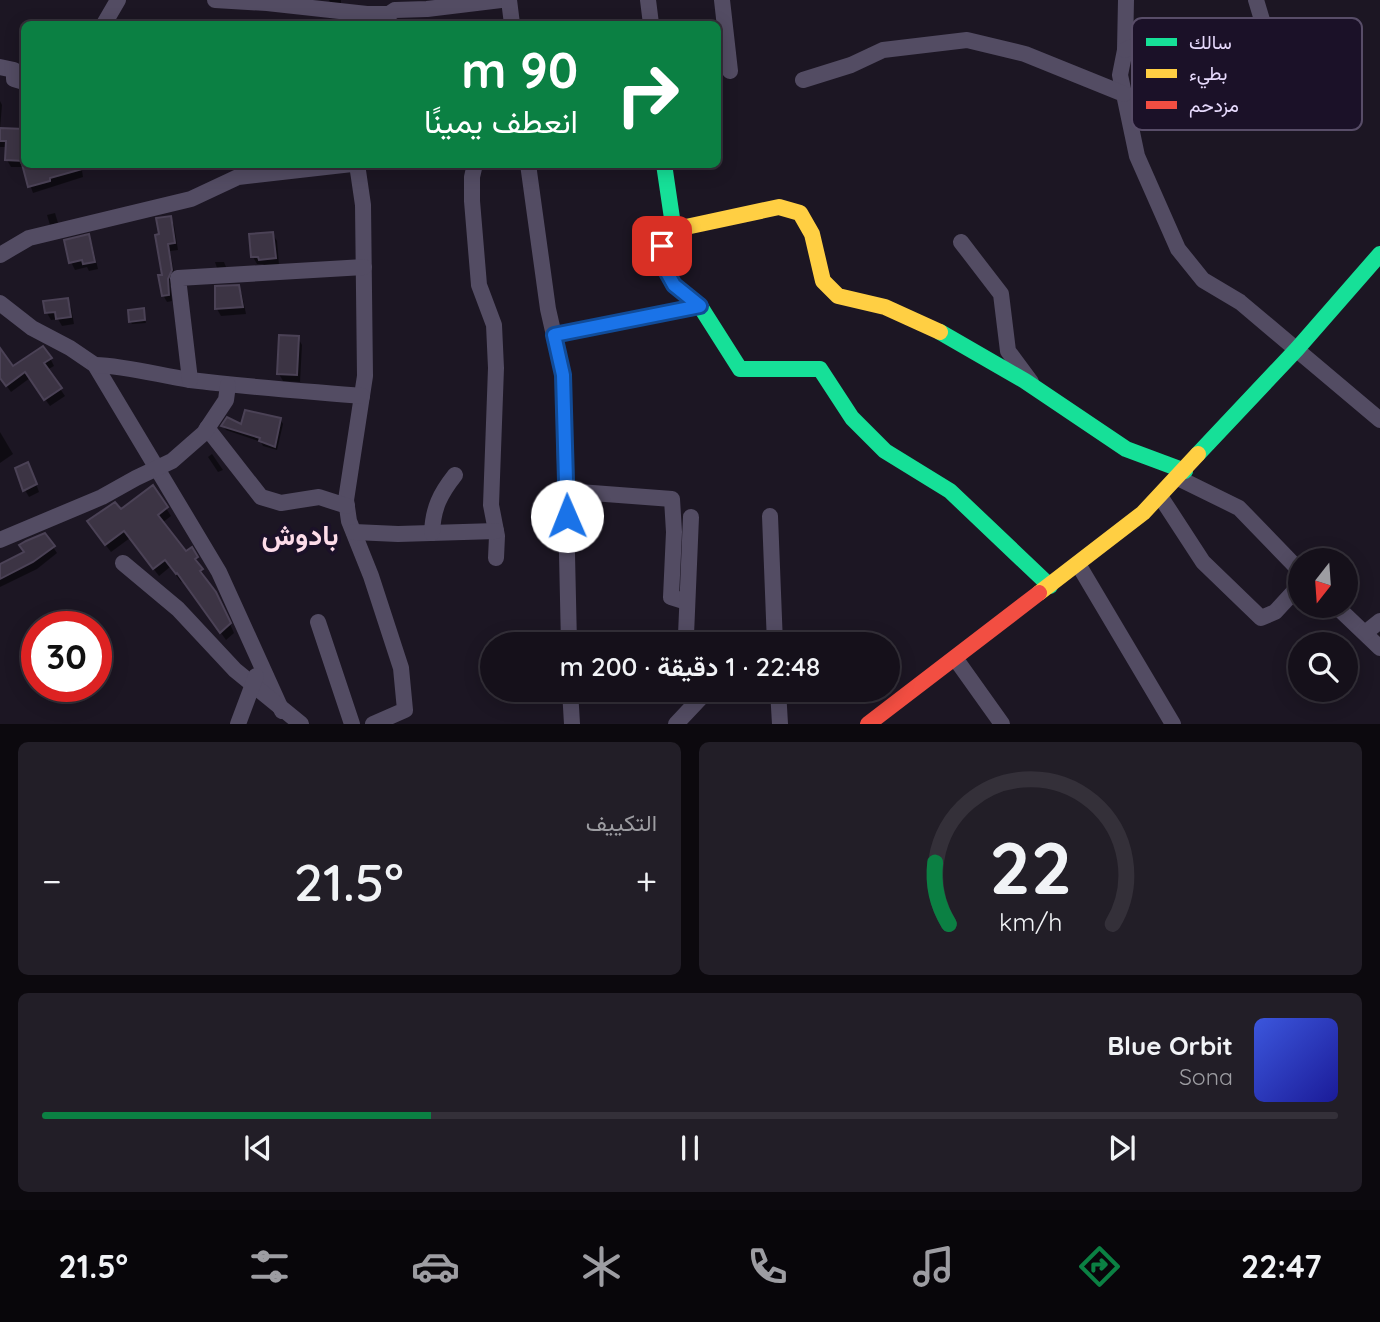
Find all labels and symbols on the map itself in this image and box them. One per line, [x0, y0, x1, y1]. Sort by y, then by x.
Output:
legend [1132, 18, 1362, 130]
text: سالك [1189, 30, 1232, 54]
text: بطيء [1189, 61, 1227, 89]
text: مزدحم [1189, 93, 1239, 118]
pin [632, 216, 692, 276]
position arrow [530, 479, 604, 553]
district label: بادوش [262, 517, 338, 553]
north arrow [1288, 548, 1358, 618]
speed limit sign: 30 [21, 611, 112, 702]

